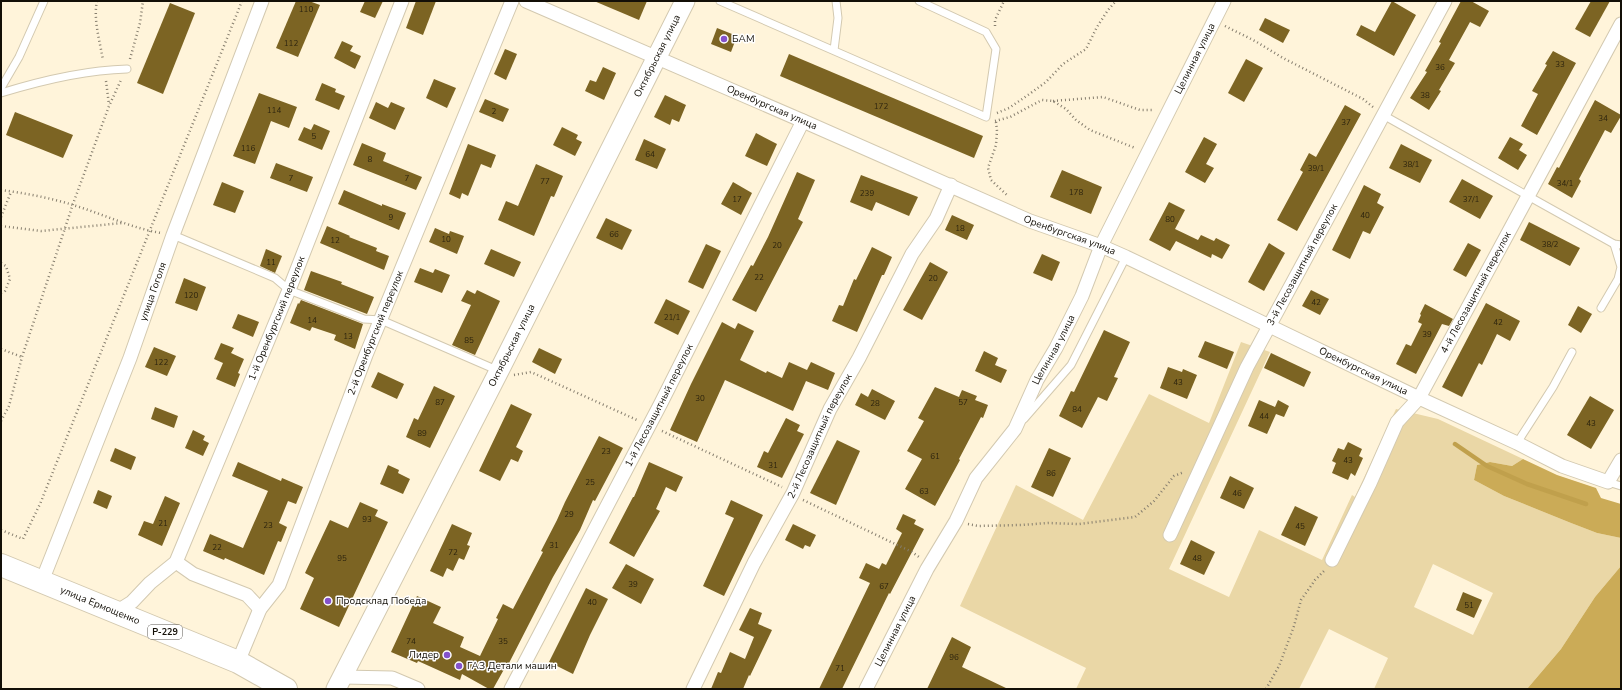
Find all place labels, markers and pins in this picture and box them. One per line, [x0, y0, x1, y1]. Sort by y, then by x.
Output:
place label: БАМ [732, 32, 754, 46]
marker: БАМ [719, 34, 729, 44]
place label: Продсклад Победа [336, 594, 426, 608]
marker: Продсклад Победа [323, 596, 333, 606]
place label: Лидер [408, 648, 439, 662]
marker: Лидер [442, 650, 452, 660]
place label: ГАЗ Детали машин [467, 659, 557, 673]
marker: ГАЗ Детали машин [454, 661, 464, 671]

